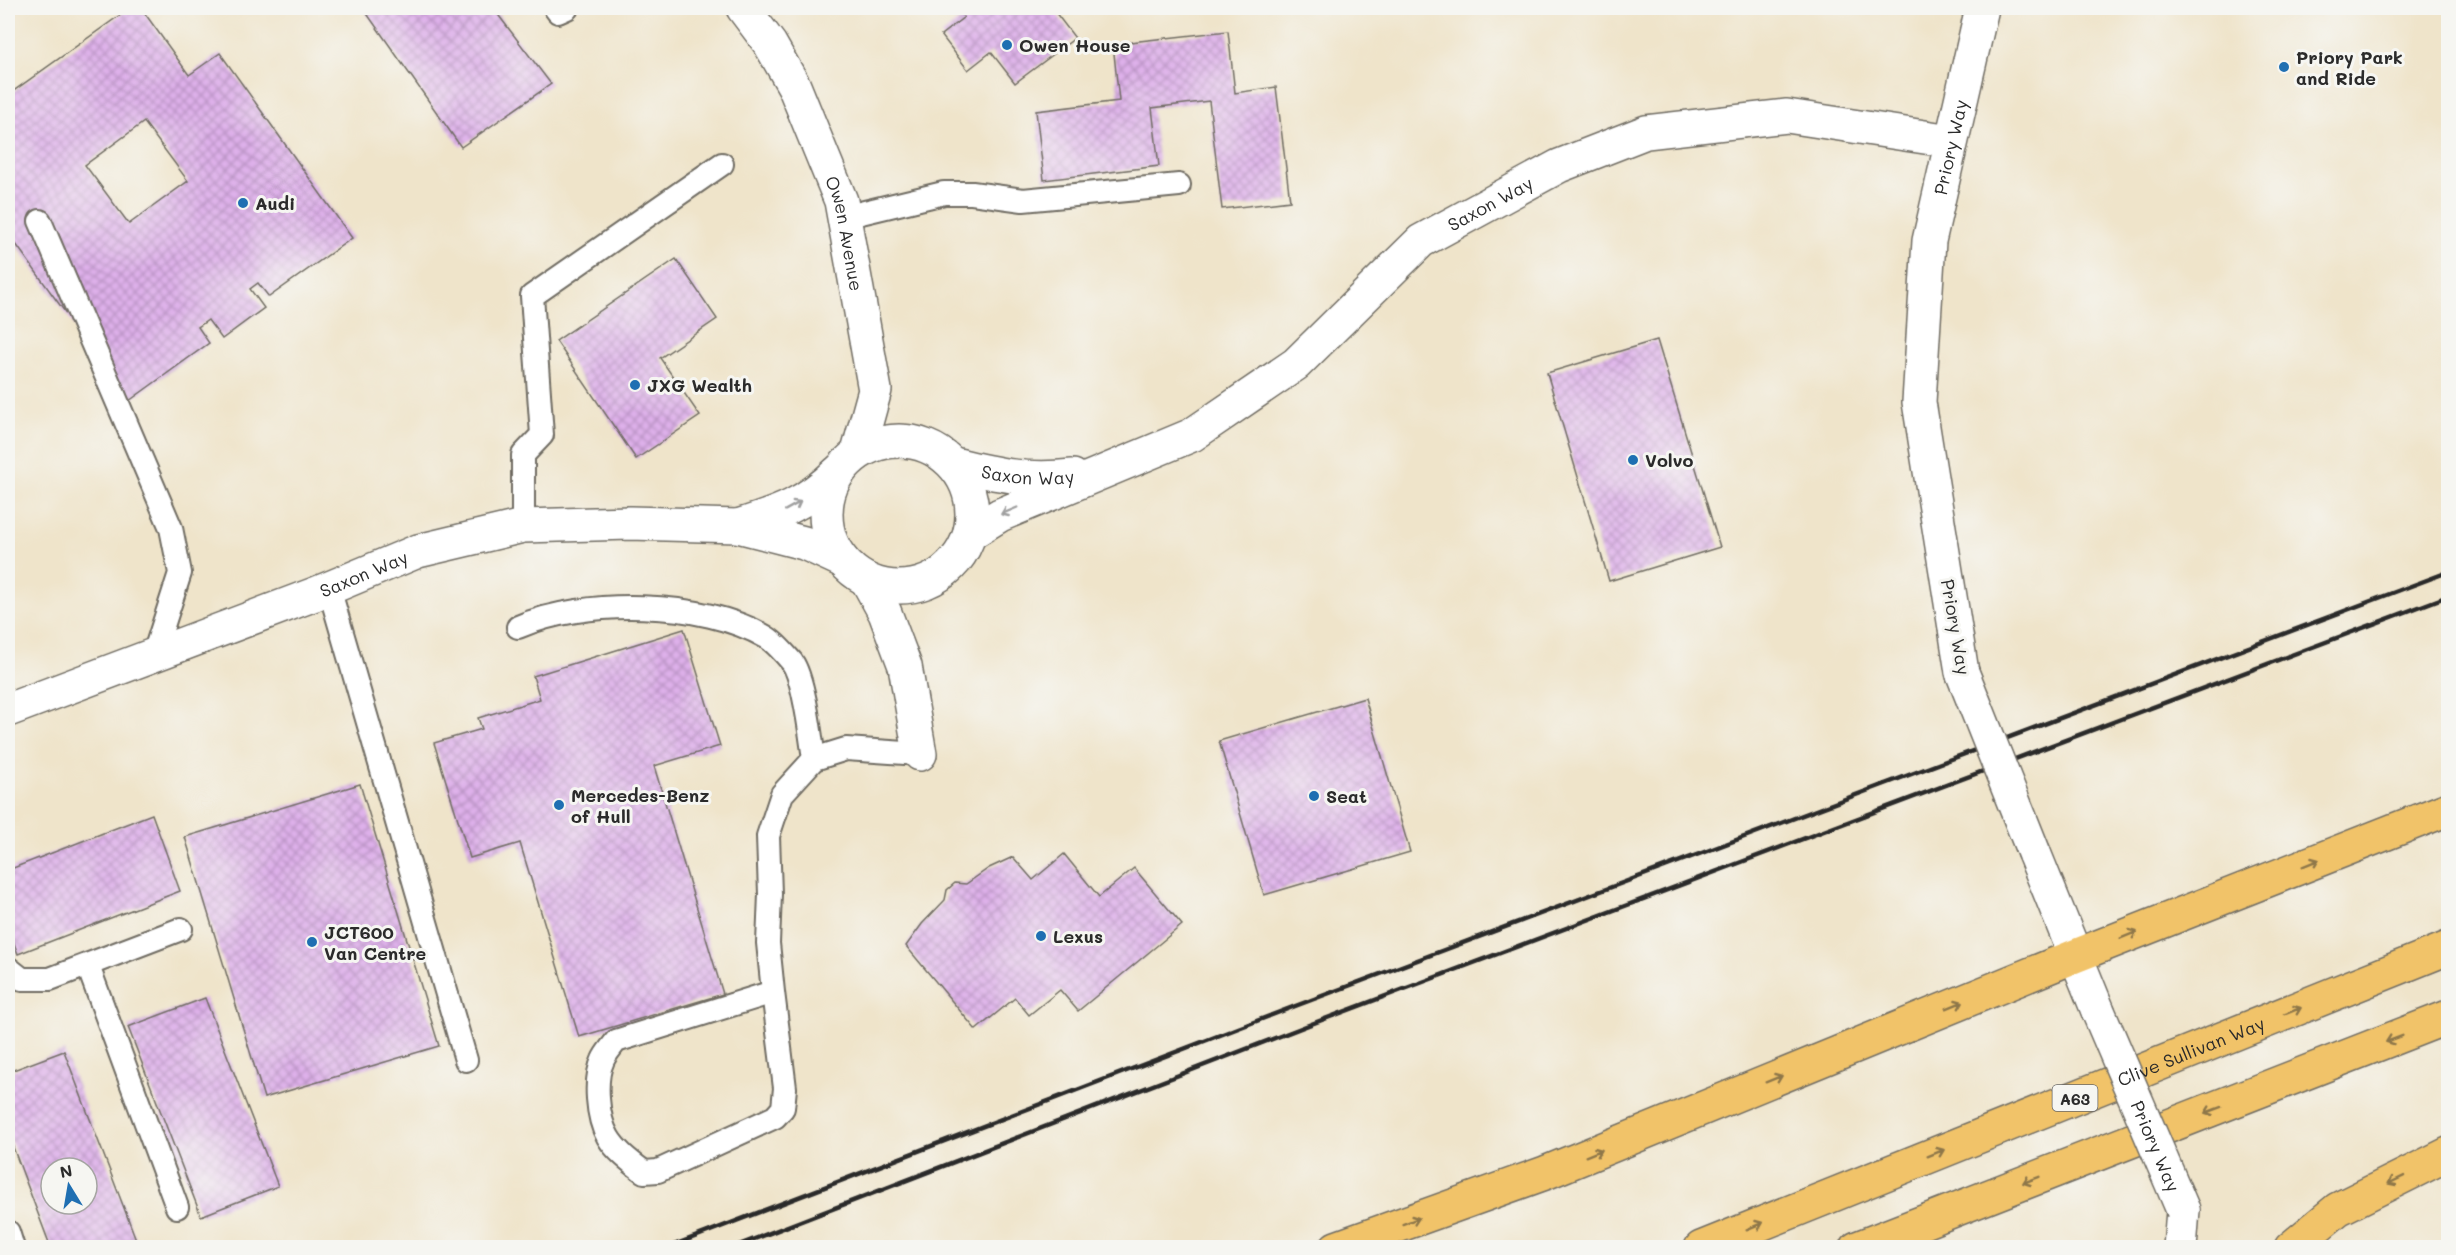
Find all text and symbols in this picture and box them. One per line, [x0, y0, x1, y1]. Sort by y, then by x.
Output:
place label: Owen House [1019, 33, 1131, 57]
marker: Owen House [1000, 38, 1014, 52]
place label: Priory Park and Ride [2296, 45, 2403, 90]
marker: Priory Park and Ride [2277, 60, 2291, 74]
street label: Priory Way [1928, 97, 1973, 197]
street label: Saxon Way [1443, 171, 1537, 236]
street label: Owen Avenue [820, 172, 869, 293]
place label: Audi [255, 191, 295, 215]
marker: Audi [236, 196, 250, 210]
place label: JXG Wealth [647, 373, 752, 397]
marker: JXG Wealth [628, 378, 642, 392]
place label: Volvo [1645, 448, 1693, 472]
marker: Volvo [1626, 453, 1640, 467]
street label: Saxon Way [979, 459, 1075, 490]
one-way arrow [784, 500, 801, 512]
one-way arrow [1000, 507, 1018, 518]
street label: Saxon Way [316, 545, 411, 603]
street label: Priory Way [1936, 577, 1976, 677]
place label: Mercedes-Benz of Hull [571, 783, 709, 828]
place label: Seat [1326, 784, 1367, 808]
marker: Seat [1307, 789, 1321, 803]
marker: Mercedes-Benz of Hull [552, 798, 566, 812]
one-way arrow [2301, 857, 2320, 868]
place label: JCT600 Van Centre [324, 920, 427, 965]
place label: Lexus [1053, 924, 1103, 948]
marker: Lexus [1034, 929, 1048, 943]
one-way arrow [2120, 929, 2138, 940]
marker: JCT600 Van Centre [305, 935, 319, 949]
one-way arrow [1945, 999, 1964, 1010]
one-way arrow [2283, 1005, 2301, 1016]
street label: Clive Sullivan Way [2114, 1011, 2268, 1092]
one-way arrow [2386, 1035, 2404, 1046]
one-way arrow [1765, 1073, 1783, 1084]
road number: A63 [2052, 1085, 2098, 1111]
street label: Priory Way [2126, 1097, 2186, 1195]
one-way arrow [2204, 1105, 2222, 1116]
one-way arrow [1584, 1147, 1602, 1158]
one-way arrow [1926, 1147, 1945, 1158]
north arrow [39, 1156, 99, 1216]
text: N [58, 1159, 74, 1182]
one-way arrow [2022, 1175, 2041, 1186]
one-way arrow [2387, 1175, 2405, 1187]
one-way arrow [1401, 1214, 1420, 1225]
one-way arrow [1745, 1220, 1764, 1231]

